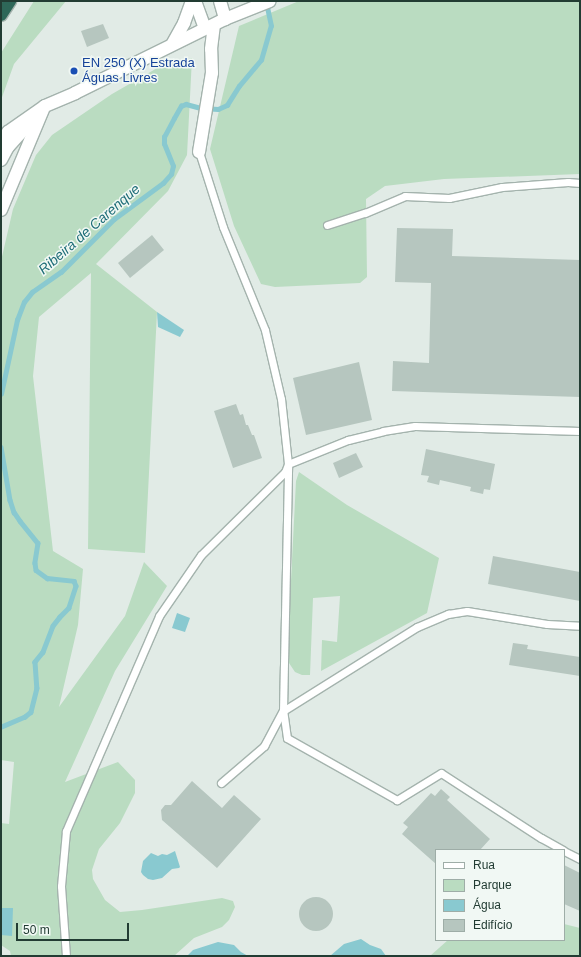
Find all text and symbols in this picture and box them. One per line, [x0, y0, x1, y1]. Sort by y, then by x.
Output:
place label: EN 250 (X) Estrada Águas Livres [82, 56, 195, 87]
marker: EN 250 (X) Estrada Águas Livres [69, 66, 79, 76]
water label: Ribeira de Carenque [35, 180, 143, 278]
legend [435, 849, 565, 941]
text: Rua [473, 858, 495, 872]
text: Parque [473, 878, 512, 892]
text: Água [473, 898, 501, 912]
scale bar [18, 915, 131, 941]
text: Edifício [473, 918, 512, 932]
text: 50 m [23, 923, 50, 937]

